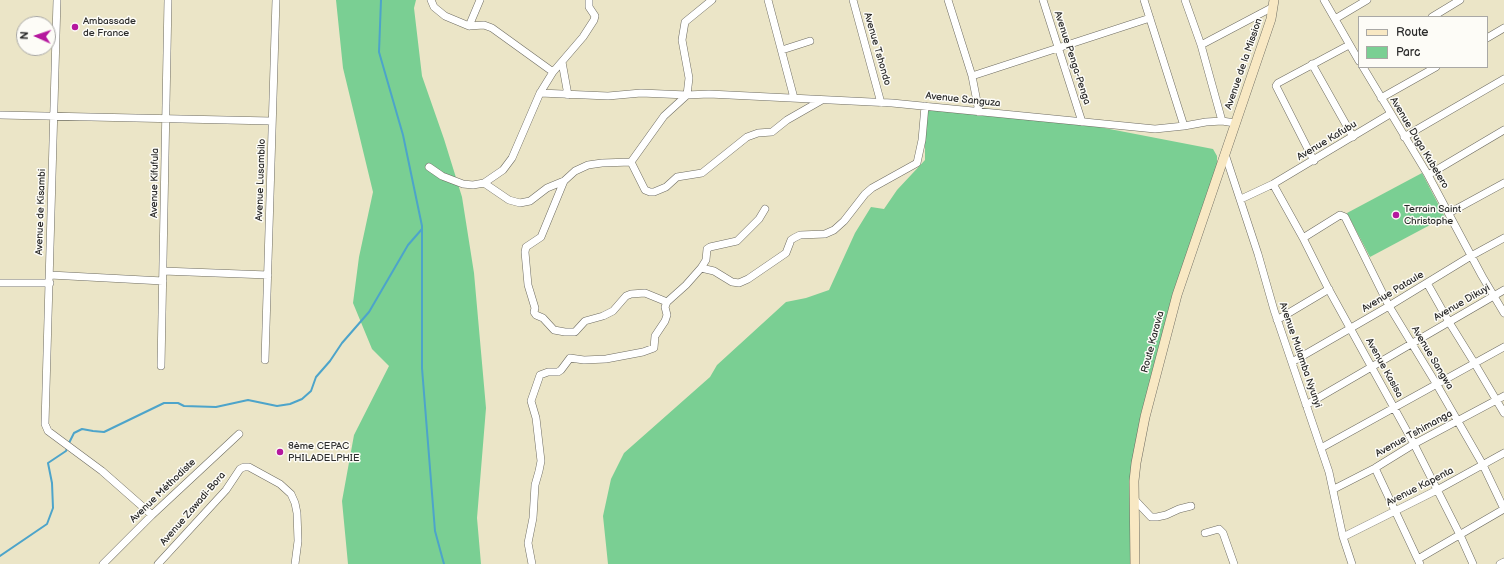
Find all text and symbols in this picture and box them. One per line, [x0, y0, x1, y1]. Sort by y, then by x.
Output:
street label: Avenue Penga-Penga [1051, 10, 1093, 106]
street label: Avenue Tshondo [861, 11, 893, 87]
place label: Ambassade de France [83, 15, 136, 38]
north arrow [16, 16, 56, 56]
legend [1358, 16, 1488, 68]
street label: Avenue de la Mission [1223, 17, 1265, 111]
marker: Ambassade de France [70, 22, 80, 32]
text: Route [1396, 25, 1428, 40]
text: N [18, 31, 31, 40]
text: Parc [1396, 45, 1420, 60]
street label: Avenue Sanguza [925, 90, 1001, 110]
street label: Avenue Duga Kubetero [1387, 95, 1451, 191]
street label: Avenue Kafubu [1295, 118, 1359, 164]
street label: Avenue Lusambilo [254, 139, 268, 221]
street label: Avenue Kifufula [148, 148, 162, 218]
street label: Avenue de Kisambi [33, 169, 49, 255]
place label: Terrain Saint Christophe [1404, 203, 1461, 226]
marker: Terrain Saint Christophe [1391, 210, 1401, 220]
street label: Avenue Pataule [1360, 269, 1426, 315]
street label: Avenue Dikuyi [1432, 282, 1492, 324]
street label: Avenue Mulamba Nyunyi [1276, 301, 1324, 409]
street label: Route Karavia [1139, 310, 1167, 374]
street label: Avenue Sangwa [1408, 324, 1456, 392]
street label: Avenue Kasisa [1363, 336, 1405, 400]
street label: Avenue Tshimanga [1373, 408, 1455, 460]
place label: 8ème CEPAC PHILADELPHIE [288, 440, 359, 464]
marker: 8ème CEPAC PHILADELPHIE [275, 447, 285, 457]
street label: Avenue Méthodiste [128, 456, 198, 526]
street label: Avenue Kapenta [1384, 465, 1456, 509]
street label: Avenue Zawadi-Bora [158, 470, 228, 548]

